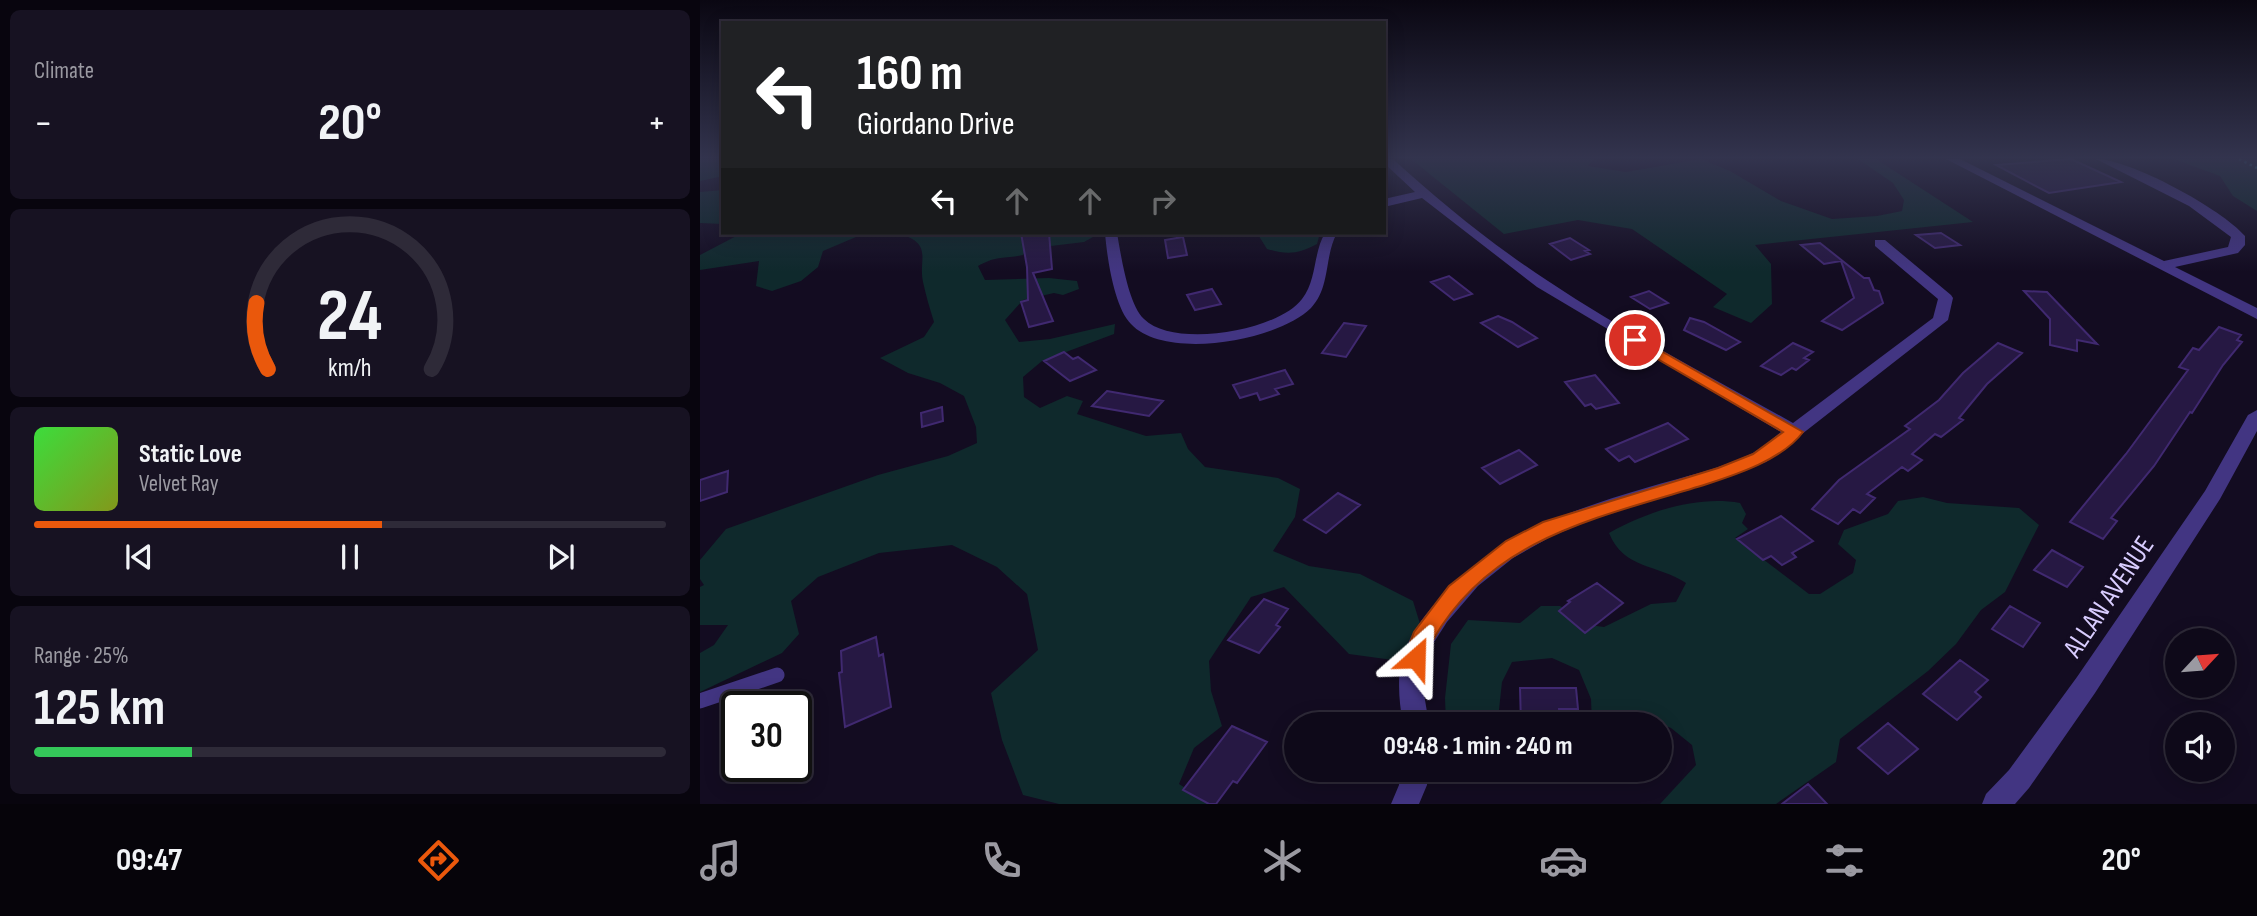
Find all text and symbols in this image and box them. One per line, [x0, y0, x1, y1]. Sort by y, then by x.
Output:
text: 160 m [857, 45, 963, 104]
icon: left [742, 49, 833, 140]
text: Climate [34, 57, 94, 85]
text: 20° [318, 92, 382, 155]
text: − [34, 101, 53, 146]
text: + [647, 101, 666, 146]
text: Giordano Drive [857, 105, 1015, 144]
icon: left [925, 182, 963, 220]
icon: ahead [998, 182, 1036, 220]
icon: ahead [1071, 182, 1109, 220]
icon: right [1144, 182, 1182, 220]
text: 24 [317, 273, 383, 361]
pin [1605, 310, 1665, 370]
icon: arrive [1616, 321, 1654, 359]
text: km/h [328, 353, 372, 384]
text: Static Love [139, 439, 242, 470]
text: Velvet Ray [139, 470, 219, 498]
street label: ALLAN AVENUE [2056, 530, 2161, 665]
icon: previous [120, 538, 158, 576]
icon: pause [331, 538, 369, 576]
icon: next [542, 538, 580, 576]
position arrow [1379, 621, 1453, 695]
north arrow [2165, 628, 2235, 698]
map controls [2165, 628, 2235, 782]
text: Range · 25% [34, 642, 129, 670]
text: 125 km [34, 677, 165, 740]
speed limit sign: 30 [721, 691, 812, 782]
button: sound [2165, 712, 2235, 782]
text: 09:48 · 1 min · 240 m [1384, 731, 1572, 762]
icon: directions [414, 836, 463, 885]
icon: music [696, 836, 745, 885]
icon: phone [977, 836, 1026, 885]
icon: climate [1258, 836, 1307, 885]
icon: car [1539, 836, 1588, 885]
icon: filters [1820, 836, 1869, 885]
text: 09:47 [116, 841, 182, 880]
text: 20° [2102, 841, 2141, 880]

